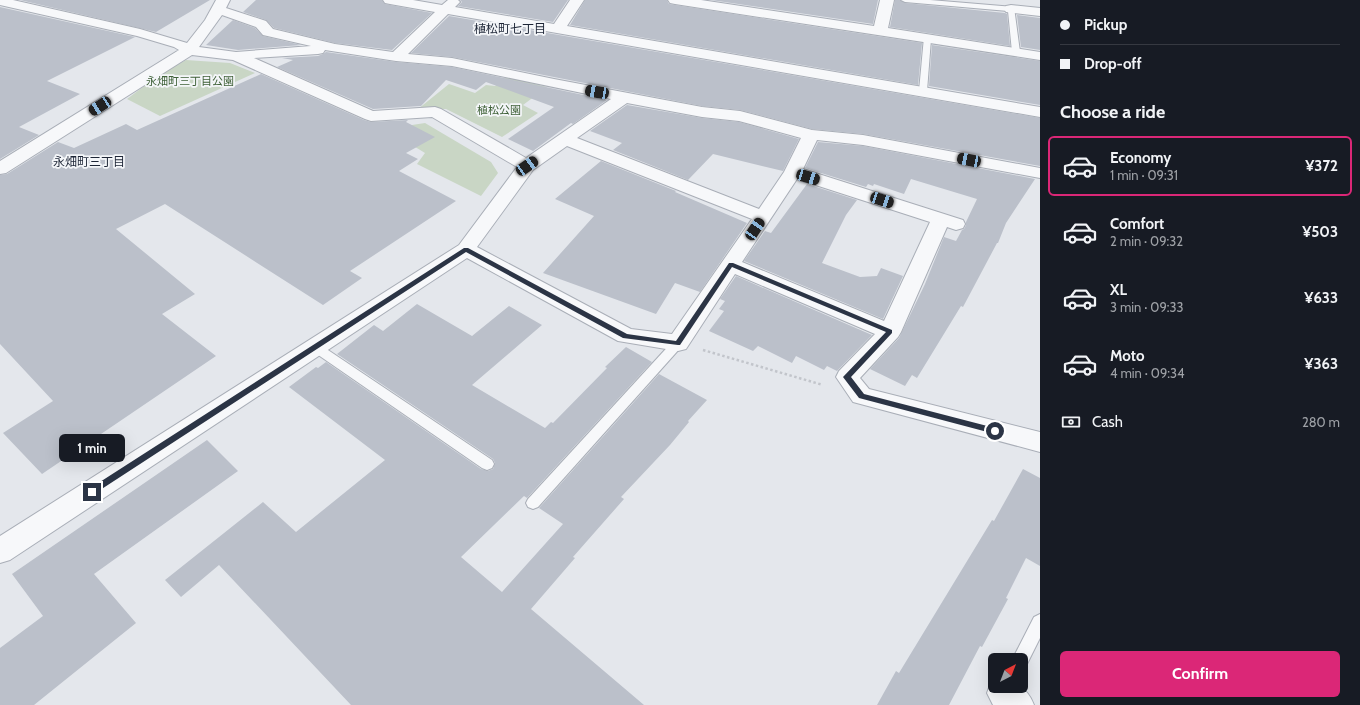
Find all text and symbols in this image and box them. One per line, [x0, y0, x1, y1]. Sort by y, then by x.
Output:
text: Pickup [1084, 16, 1127, 34]
district label: 植松町七丁目 [474, 21, 546, 36]
text: Drop-off [1084, 55, 1142, 73]
park label: 永畑町三丁目公園 [146, 74, 234, 88]
car [584, 84, 610, 100]
car [87, 94, 113, 118]
text: Choose a ride [1060, 101, 1165, 123]
park label: 植松公園 [477, 103, 521, 117]
icon: car [1062, 148, 1098, 184]
text: Economy [1110, 149, 1171, 167]
car [956, 152, 982, 168]
district label: 永畑町三丁目 [53, 154, 125, 169]
car [514, 154, 540, 178]
text: ¥372 [1305, 157, 1338, 175]
text: 1 min · 09:31 [1110, 167, 1178, 183]
car [795, 168, 821, 186]
car [869, 191, 895, 209]
icon: car [1062, 214, 1098, 250]
text: Comfort [1110, 215, 1164, 233]
car [743, 216, 767, 242]
text: ¥503 [1302, 223, 1338, 241]
text: 2 min · 09:32 [1110, 233, 1183, 249]
icon: car [1062, 280, 1098, 316]
text: XL [1110, 281, 1127, 299]
text: ¥633 [1304, 289, 1338, 307]
text: 3 min · 09:33 [1110, 299, 1184, 315]
icon: car [1062, 346, 1098, 382]
text: Moto [1110, 347, 1144, 365]
text: ¥363 [1304, 355, 1338, 373]
text: 4 min · 09:34 [1110, 365, 1185, 381]
icon: cash [1060, 411, 1082, 433]
text: Cash [1092, 413, 1123, 431]
text: 280 m [1302, 414, 1340, 430]
route start [986, 422, 1004, 440]
callout: 1 min [59, 434, 125, 462]
text: 1 min [77, 440, 107, 456]
route end [83, 483, 101, 501]
button: Confirm [1060, 651, 1340, 697]
north arrow [988, 653, 1028, 693]
map controls [988, 653, 1028, 693]

